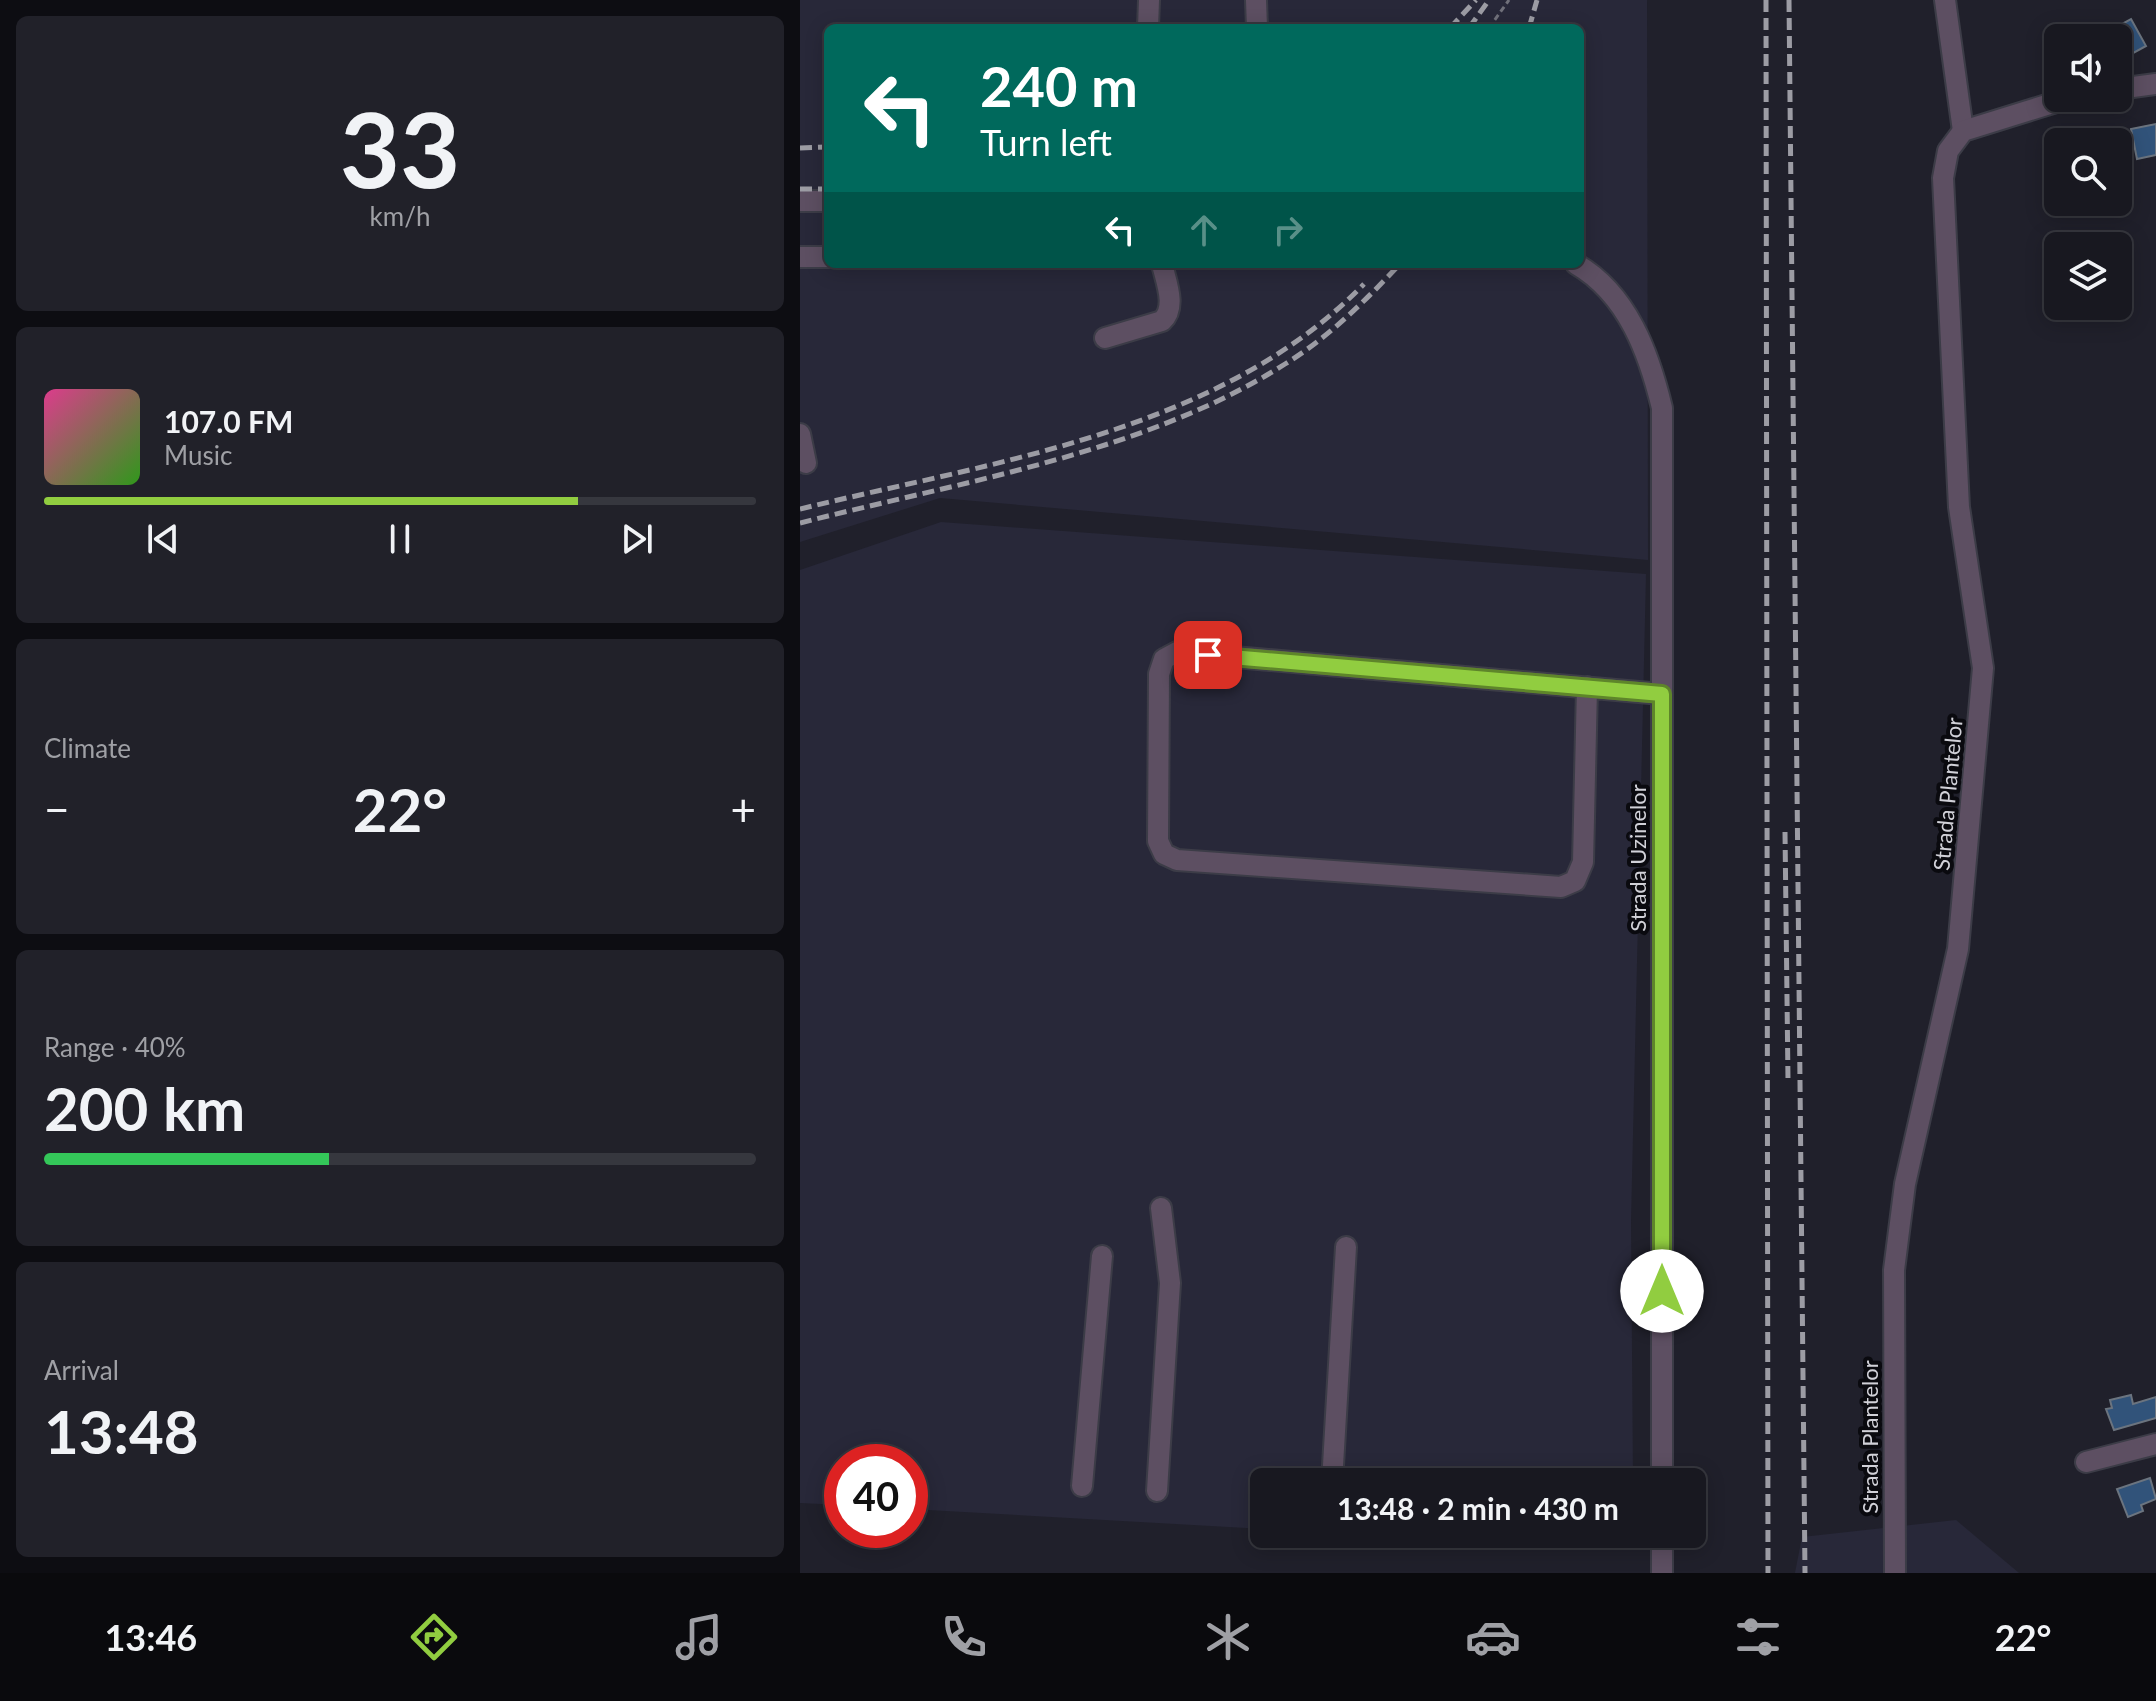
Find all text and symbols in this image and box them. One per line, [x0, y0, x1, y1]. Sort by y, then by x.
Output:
map controls [2044, 24, 2132, 320]
button: sound [2044, 24, 2132, 112]
text: 240 m [980, 52, 1138, 119]
icon: left [848, 56, 952, 160]
text: 33 [340, 85, 460, 210]
text: Turn left [980, 120, 1112, 164]
button: search [2044, 128, 2132, 216]
text: km/h [370, 200, 430, 232]
icon: left [1098, 208, 1142, 252]
icon: ahead [1182, 208, 1226, 252]
icon: right [1266, 208, 1310, 252]
button: layers [2044, 232, 2132, 320]
text: 107.0 FM [164, 403, 293, 439]
text: Music [164, 439, 232, 471]
icon: previous [141, 517, 185, 561]
icon: pause [378, 517, 422, 561]
icon: next [615, 517, 659, 561]
pin [1174, 621, 1242, 689]
icon: arrive [1186, 633, 1230, 677]
street label: Strada Plantelor [1927, 716, 1968, 872]
text: Climate [44, 732, 131, 764]
text: 22° [353, 773, 447, 845]
text: − [44, 783, 70, 835]
text: + [730, 783, 756, 835]
street label: Strada Uzinelor [1624, 784, 1651, 932]
text: Range · 40% [44, 1031, 186, 1063]
text: 200 km [44, 1072, 245, 1144]
position arrow [1620, 1249, 1704, 1333]
text: Arrival [44, 1354, 119, 1386]
street label: Strada Plantelor [1856, 1360, 1883, 1514]
text: 13:48 [44, 1395, 199, 1467]
speed limit sign: 40 [824, 1444, 928, 1548]
text: 13:48 · 2 min · 430 m [1337, 1490, 1619, 1526]
icon: directions [406, 1609, 462, 1665]
icon: music [671, 1609, 727, 1665]
icon: phone [936, 1609, 992, 1665]
icon: climate [1200, 1609, 1256, 1665]
icon: car [1465, 1609, 1521, 1665]
icon: filters [1730, 1609, 1786, 1665]
text: 13:46 [104, 1615, 197, 1659]
text: 22° [1995, 1615, 2051, 1659]

